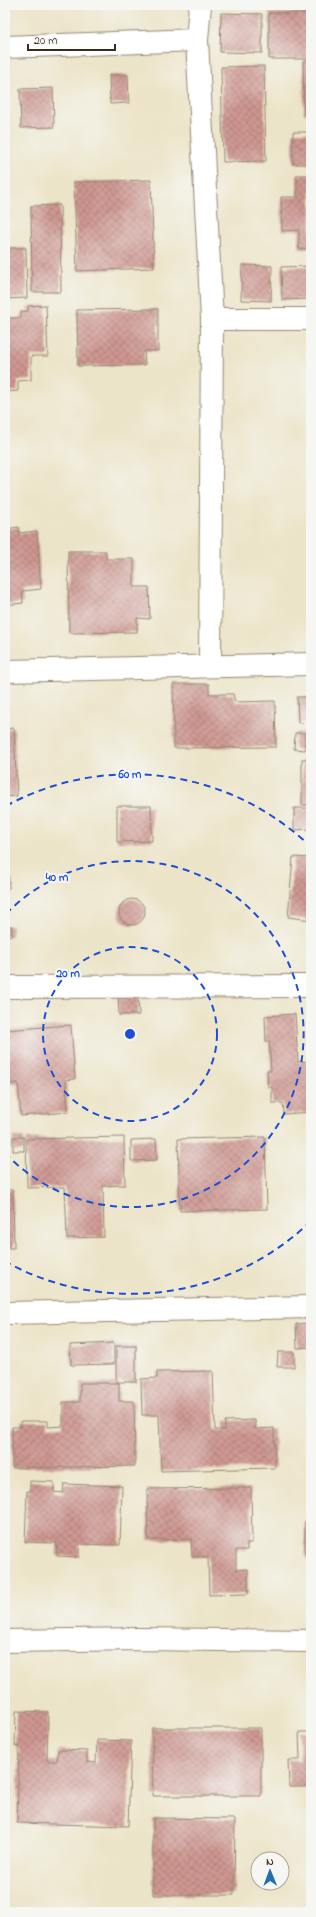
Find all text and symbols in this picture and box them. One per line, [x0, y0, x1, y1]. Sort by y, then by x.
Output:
scale bar [28, 26, 115, 52]
text: 20 m [34, 32, 57, 50]
text: 60 m [118, 766, 142, 784]
text: 40 m [45, 869, 69, 887]
text: 20 m [55, 965, 80, 983]
centre of rings [123, 1027, 137, 1041]
north arrow [250, 1851, 290, 1891]
text: N [266, 1854, 274, 1870]

